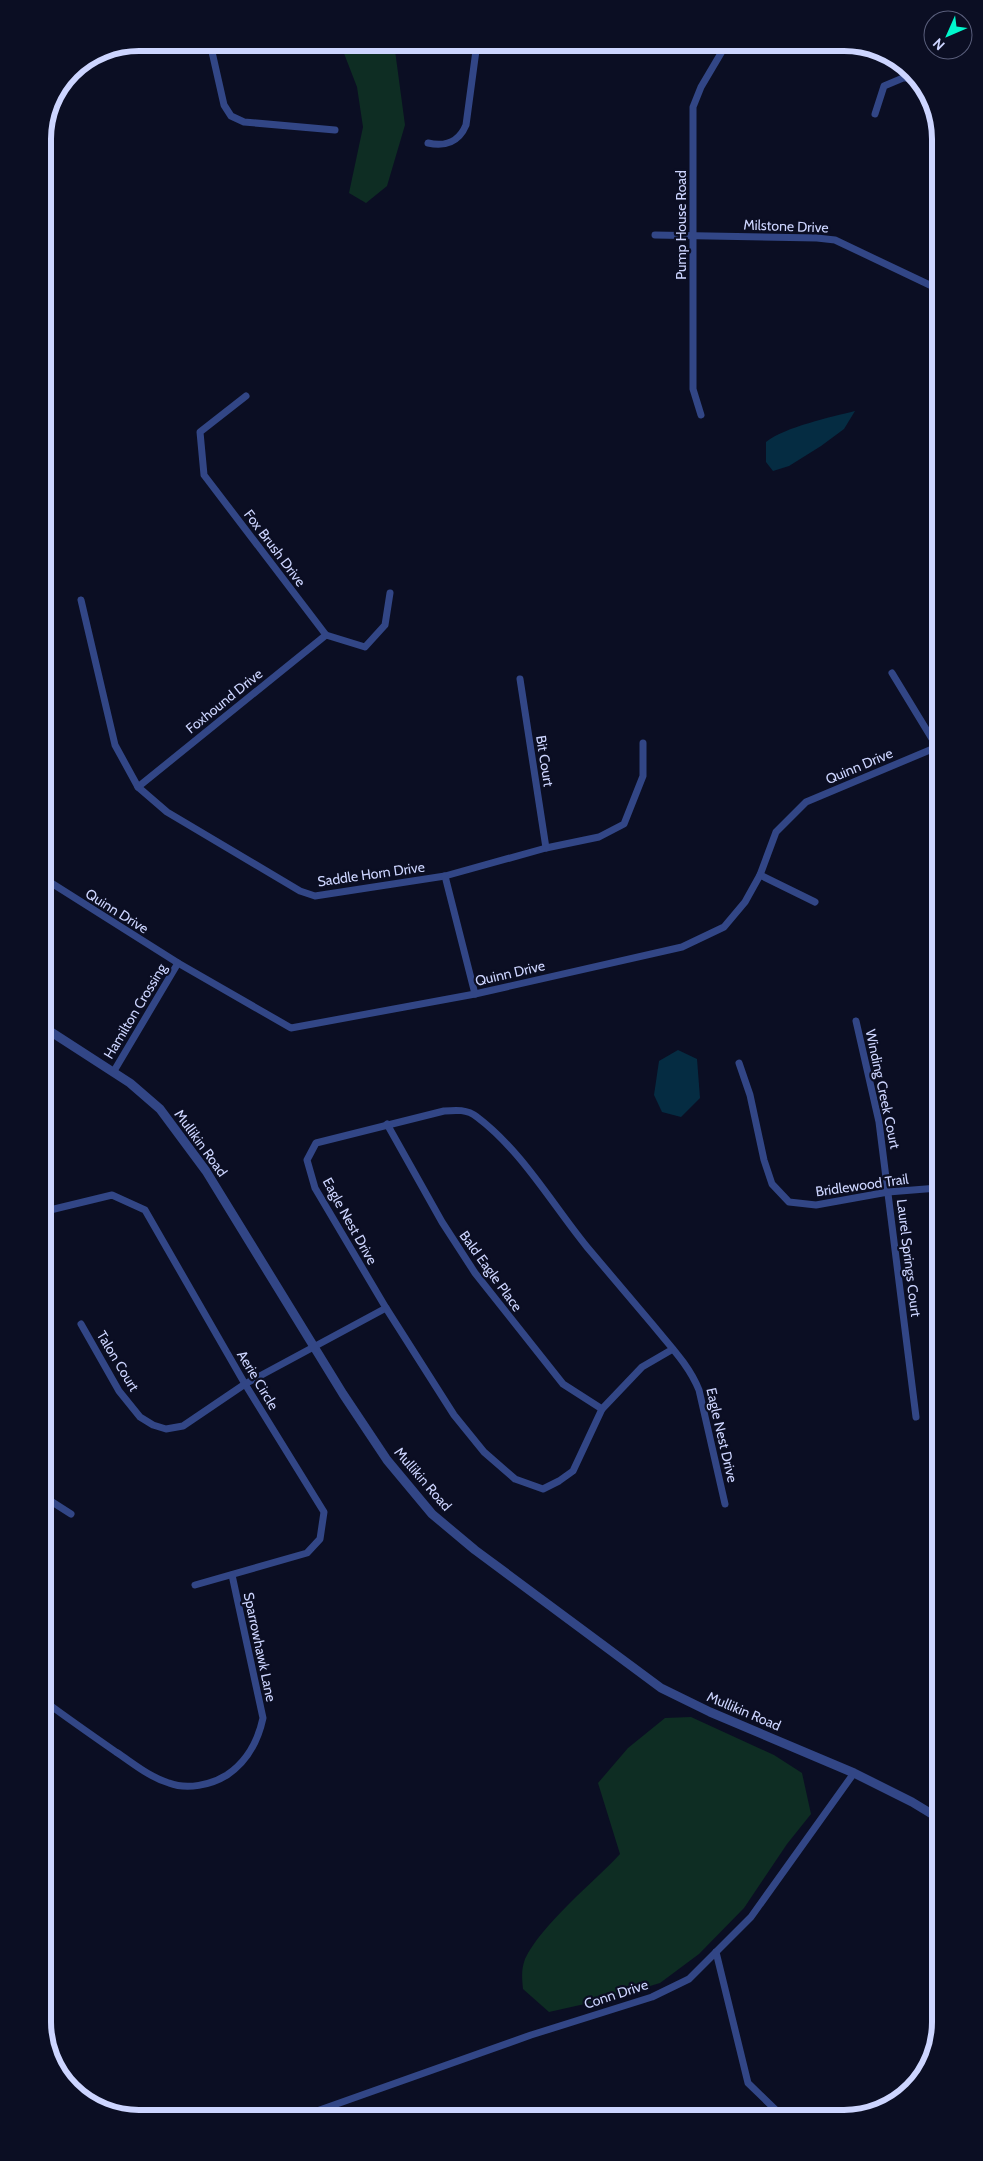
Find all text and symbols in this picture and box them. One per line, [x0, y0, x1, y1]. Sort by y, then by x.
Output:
north arrow [923, 10, 973, 60]
text: N [929, 34, 949, 54]
street label: Pump House Road [672, 170, 690, 280]
street label: Milstone Drive [743, 216, 829, 236]
street label: Fox Brush Drive [240, 506, 310, 590]
street label: Foxhound Drive [182, 665, 266, 737]
street label: Bit Court [532, 734, 558, 788]
street label: Quinn Drive [823, 744, 895, 788]
street label: Saddle Horn Drive [316, 858, 426, 890]
street label: Quinn Drive [82, 884, 152, 938]
street label: Quinn Drive [473, 956, 547, 990]
street label: Hamilton Crossing [99, 959, 171, 1062]
street label: Winding Creek Court [862, 1028, 905, 1151]
street label: Mullikin Road [171, 1106, 231, 1180]
street label: Bridlewood Trail [814, 1169, 910, 1200]
street label: Eagle Nest Drive [319, 1174, 381, 1268]
street label: Laurel Springs Court [893, 1198, 925, 1318]
street label: Bald Eagle Place [456, 1227, 526, 1315]
street label: Talon Court [93, 1327, 143, 1395]
street label: Aerie Circle [233, 1347, 283, 1413]
street label: Eagle Nest Drive [702, 1386, 742, 1484]
street label: Mullikin Road [390, 1443, 456, 1515]
street label: Sparrowhawk Lane [240, 1591, 280, 1703]
street label: Mullikin Road [704, 1687, 784, 1735]
street label: Conn Drive [582, 1975, 650, 2013]

